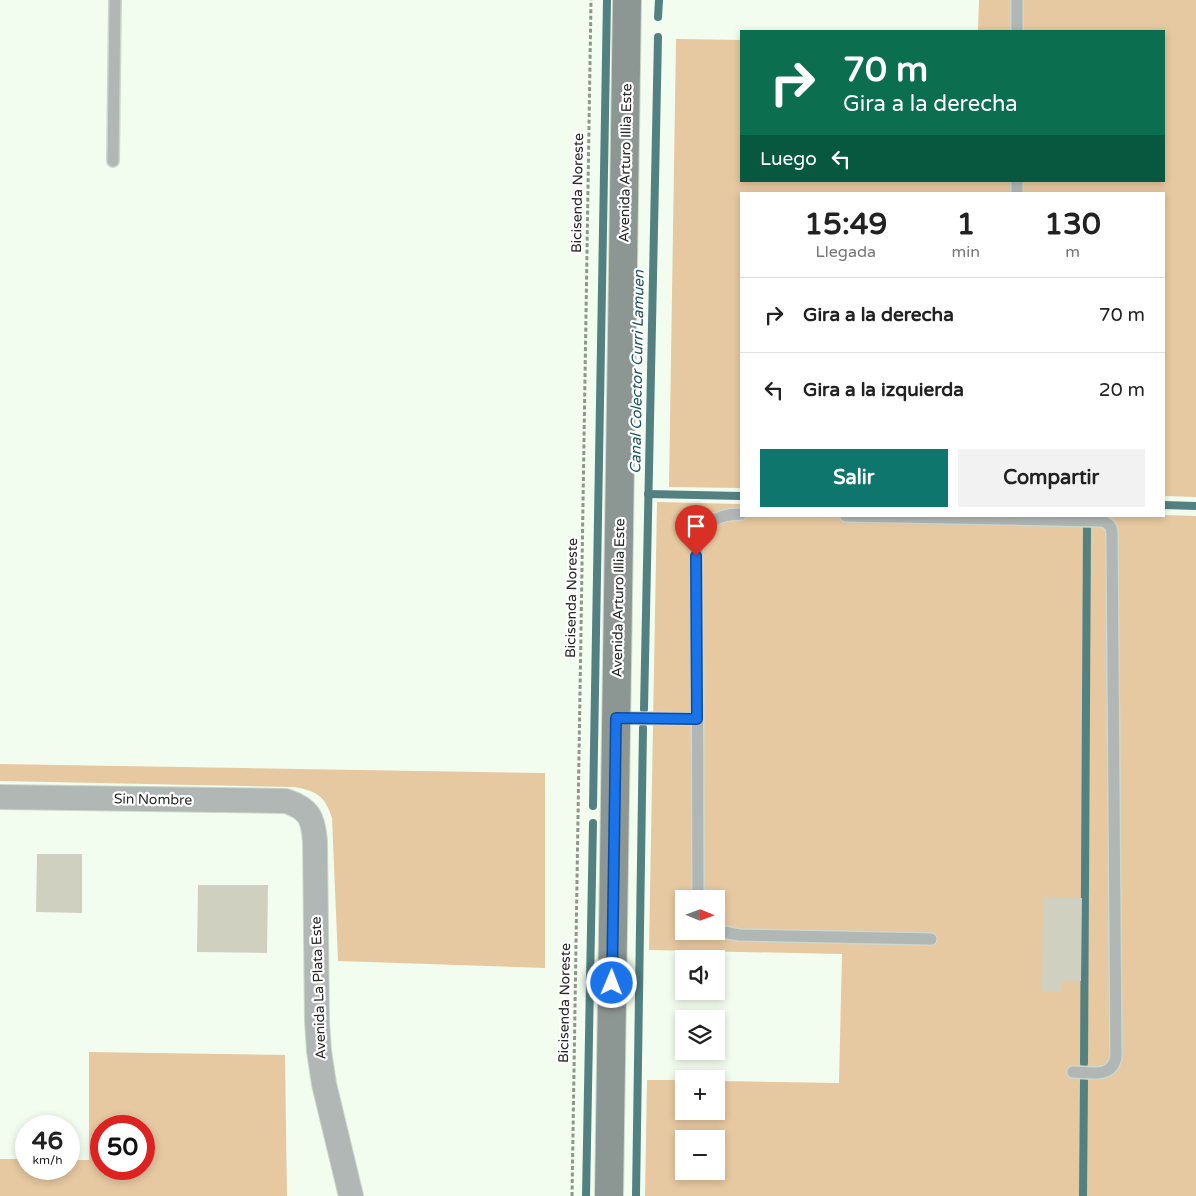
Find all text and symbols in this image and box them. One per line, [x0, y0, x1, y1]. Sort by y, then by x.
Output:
text: 70 m [843, 49, 928, 91]
icon: right [760, 50, 825, 115]
street label: Avenida Arturo Illia Este [616, 83, 635, 243]
text: Gira a la derecha [843, 91, 1018, 117]
street label: Bicisenda Noreste [568, 133, 587, 253]
icon: left [827, 145, 855, 173]
text: Luego [760, 148, 817, 170]
text: 15:49 [804, 206, 887, 243]
text: 1 [956, 206, 975, 243]
text: 130 [1044, 206, 1101, 243]
text: Llegada [816, 242, 876, 262]
text: min [952, 242, 980, 262]
text: m [1065, 242, 1080, 262]
water label: Canal Colector Curri Lamuen [626, 269, 648, 474]
icon: right [760, 301, 788, 329]
text: Gira a la derecha [803, 304, 954, 326]
text: 70 m [1099, 304, 1145, 326]
icon: left [760, 376, 788, 404]
text: Gira a la izquierda [803, 379, 964, 401]
text: 20 m [1099, 379, 1145, 401]
button: Salir [760, 449, 948, 507]
button: Compartir [958, 449, 1145, 507]
pin [675, 505, 717, 556]
icon: arrive [682, 512, 710, 540]
street label: Avenida Arturo Illia Este [609, 518, 628, 678]
street label: Bicisenda Noreste [562, 538, 581, 658]
street label: Sin Nombre [114, 790, 192, 809]
north arrow [675, 890, 725, 940]
map controls [675, 890, 725, 1180]
street label: Avenida La Plata Este [308, 916, 329, 1060]
street label: Bicisenda Noreste [555, 943, 574, 1063]
button: sound [675, 950, 725, 1000]
position arrow [585, 956, 637, 1008]
button: layers [675, 1010, 725, 1060]
button: + [675, 1070, 725, 1120]
speed limit sign: 50 [90, 1115, 155, 1180]
text: 46 [32, 1126, 63, 1156]
button: − [675, 1130, 725, 1180]
text: km/h [32, 1153, 63, 1167]

